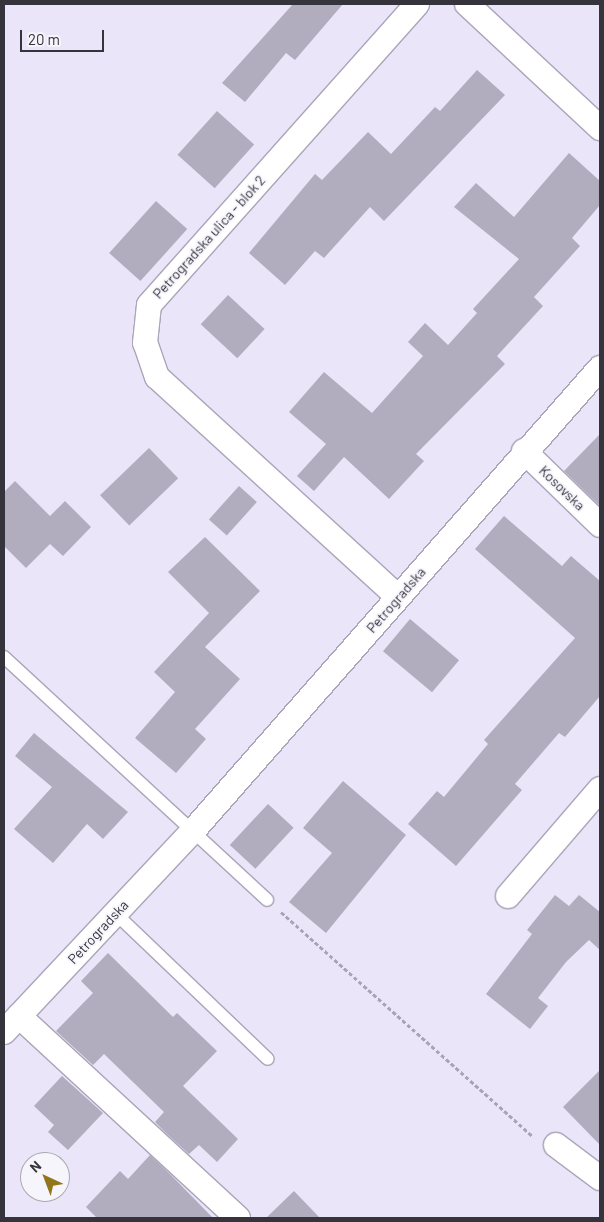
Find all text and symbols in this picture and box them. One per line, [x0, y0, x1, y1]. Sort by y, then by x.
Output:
scale bar [22, 20, 106, 52]
text: 20 m [28, 30, 60, 48]
street label: Petrogradska ulica - blok 2 [149, 172, 269, 302]
street label: Kosovska [536, 462, 588, 514]
street label: Petrogradska [363, 564, 429, 636]
street label: Petrogradska [64, 897, 132, 967]
north arrow [20, 1152, 70, 1202]
text: N [26, 1157, 44, 1176]

